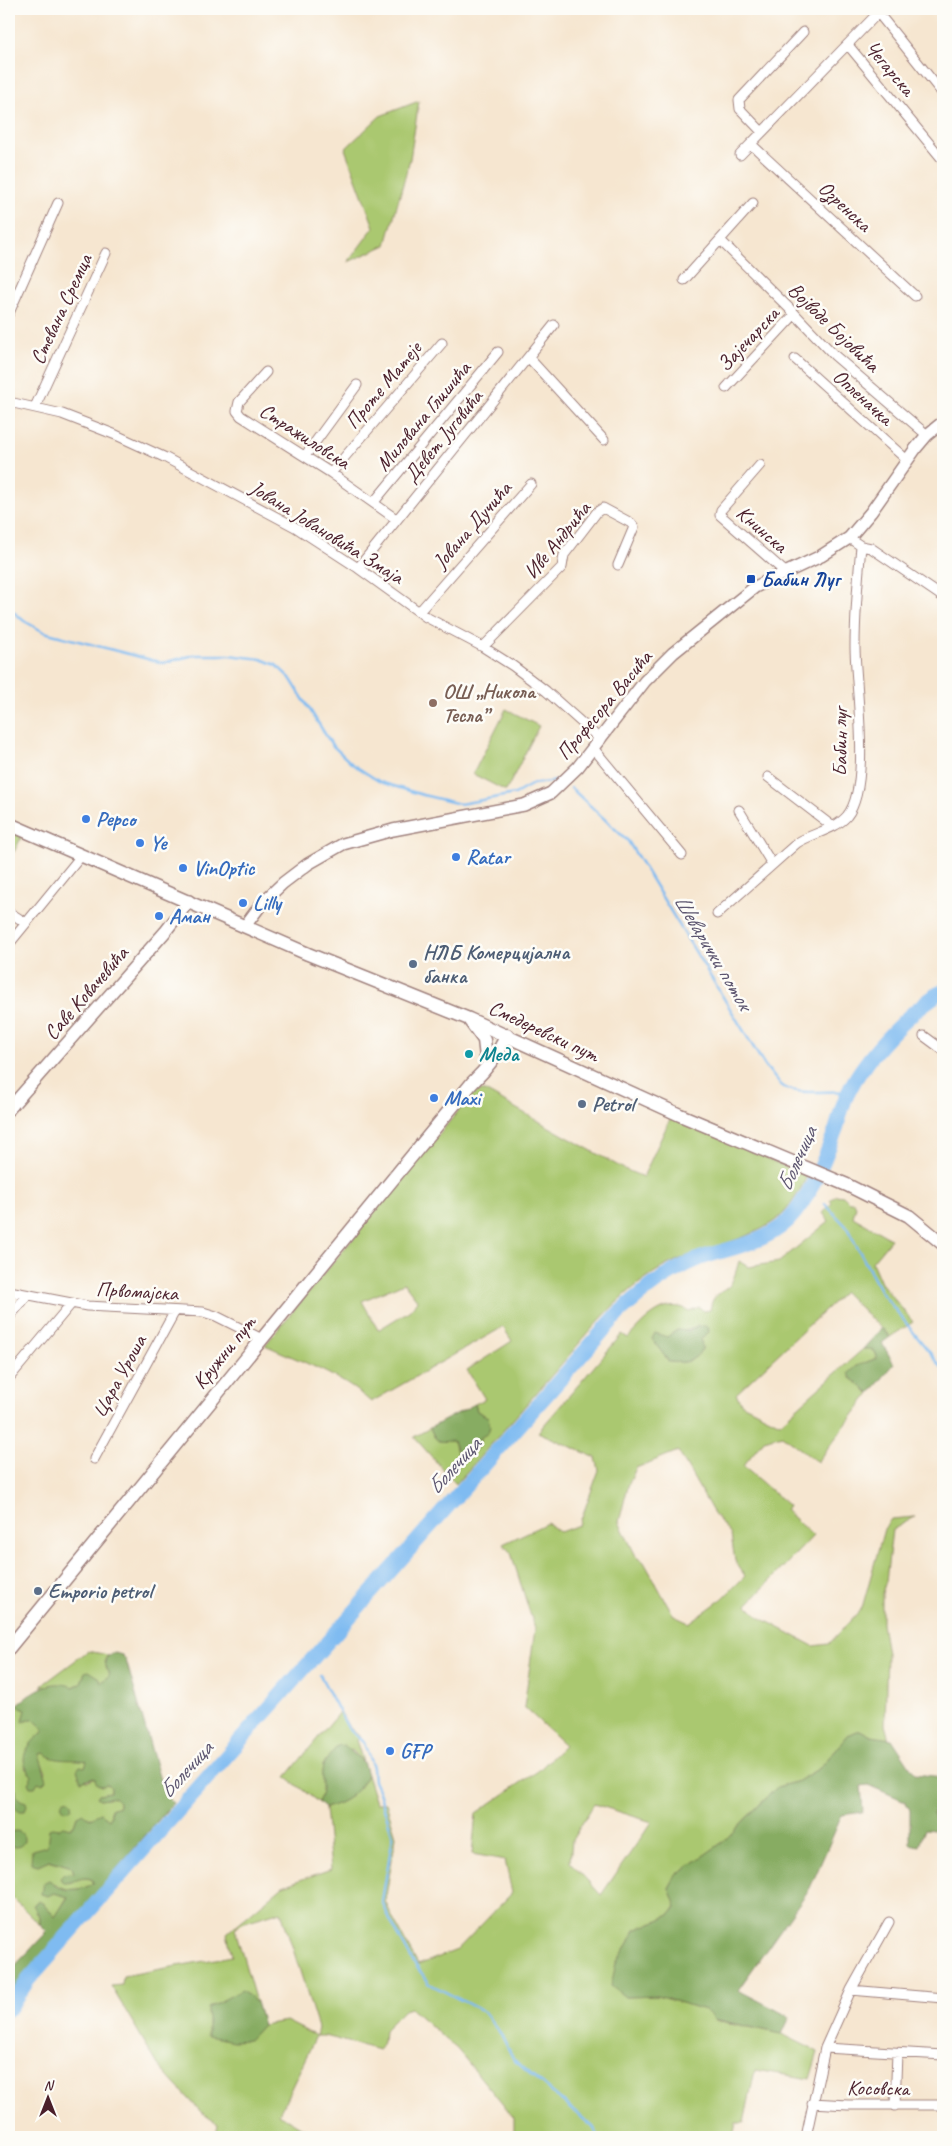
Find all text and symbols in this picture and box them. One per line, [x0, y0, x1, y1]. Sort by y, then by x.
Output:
street label: Чегарска [859, 35, 922, 103]
street label: Озренска [812, 175, 878, 239]
street label: Стевана Сремца [24, 248, 98, 368]
street label: Војводе Бојовића [782, 277, 887, 379]
street label: Зајечарска [711, 299, 786, 377]
street label: Проте Матеје [339, 334, 428, 434]
street label: Милована Глишића [370, 355, 477, 476]
street label: Опленачка [828, 363, 900, 432]
street label: Девет Југовића [398, 383, 489, 488]
street label: Стражиловска [255, 397, 357, 476]
street label: Јована Јовановића Змаја [244, 474, 410, 591]
street label: Јована Дучића [426, 475, 518, 575]
street label: Иве Андрића [518, 495, 597, 584]
street label: Книнска [731, 500, 794, 559]
place label: Бабин Луг [761, 566, 842, 592]
marker: Бабин Луг [745, 573, 757, 585]
street label: Професора Васића [551, 643, 659, 765]
place label: ОШ „Никола Тесла” [443, 678, 537, 728]
marker: ОШ „Никола Тесла” [427, 697, 439, 709]
street label: Бабин луг [827, 704, 853, 776]
place label: Pepco [96, 806, 138, 832]
marker: Pepco [80, 813, 92, 825]
place label: Ye [150, 830, 168, 856]
marker: Ye [134, 837, 146, 849]
place label: Ratar [466, 844, 512, 870]
marker: Ratar [450, 851, 462, 863]
place label: VinOptic [193, 855, 256, 881]
marker: VinOptic [177, 862, 189, 874]
water label: Шеварички поток [668, 889, 760, 1018]
place label: Lilly [253, 890, 284, 916]
marker: Lilly [237, 897, 249, 909]
place label: Аман [169, 903, 212, 929]
marker: Аман [153, 910, 165, 922]
street label: Саве Ковачевића [38, 939, 135, 1045]
place label: НЛБ Комерцијална банка [423, 939, 571, 989]
marker: НЛБ Комерцијална банка [407, 958, 419, 970]
street label: Смедеревски пут [485, 994, 604, 1068]
place label: Меда [479, 1041, 520, 1067]
marker: Меда [463, 1048, 475, 1060]
place label: Maxi [444, 1085, 483, 1111]
place label: Petrol [592, 1091, 639, 1117]
marker: Maxi [428, 1092, 440, 1104]
marker: Petrol [576, 1098, 588, 1110]
water label: Болечица [770, 1120, 825, 1196]
street label: Првомајска [95, 1276, 180, 1306]
street label: Кружни пут [186, 1309, 262, 1394]
street label: Цара Уроша [86, 1329, 153, 1422]
water label: Болечица [421, 1430, 489, 1501]
place label: Emporio petrol [48, 1578, 156, 1604]
marker: Emporio petrol [32, 1585, 44, 1597]
water label: Болечица [153, 1734, 221, 1805]
place label: GFP [400, 1738, 433, 1764]
marker: GFP [384, 1745, 396, 1757]
north arrow [22, 2074, 72, 2124]
street label: Косовска [847, 2074, 912, 2102]
text: N [44, 2077, 55, 2094]

